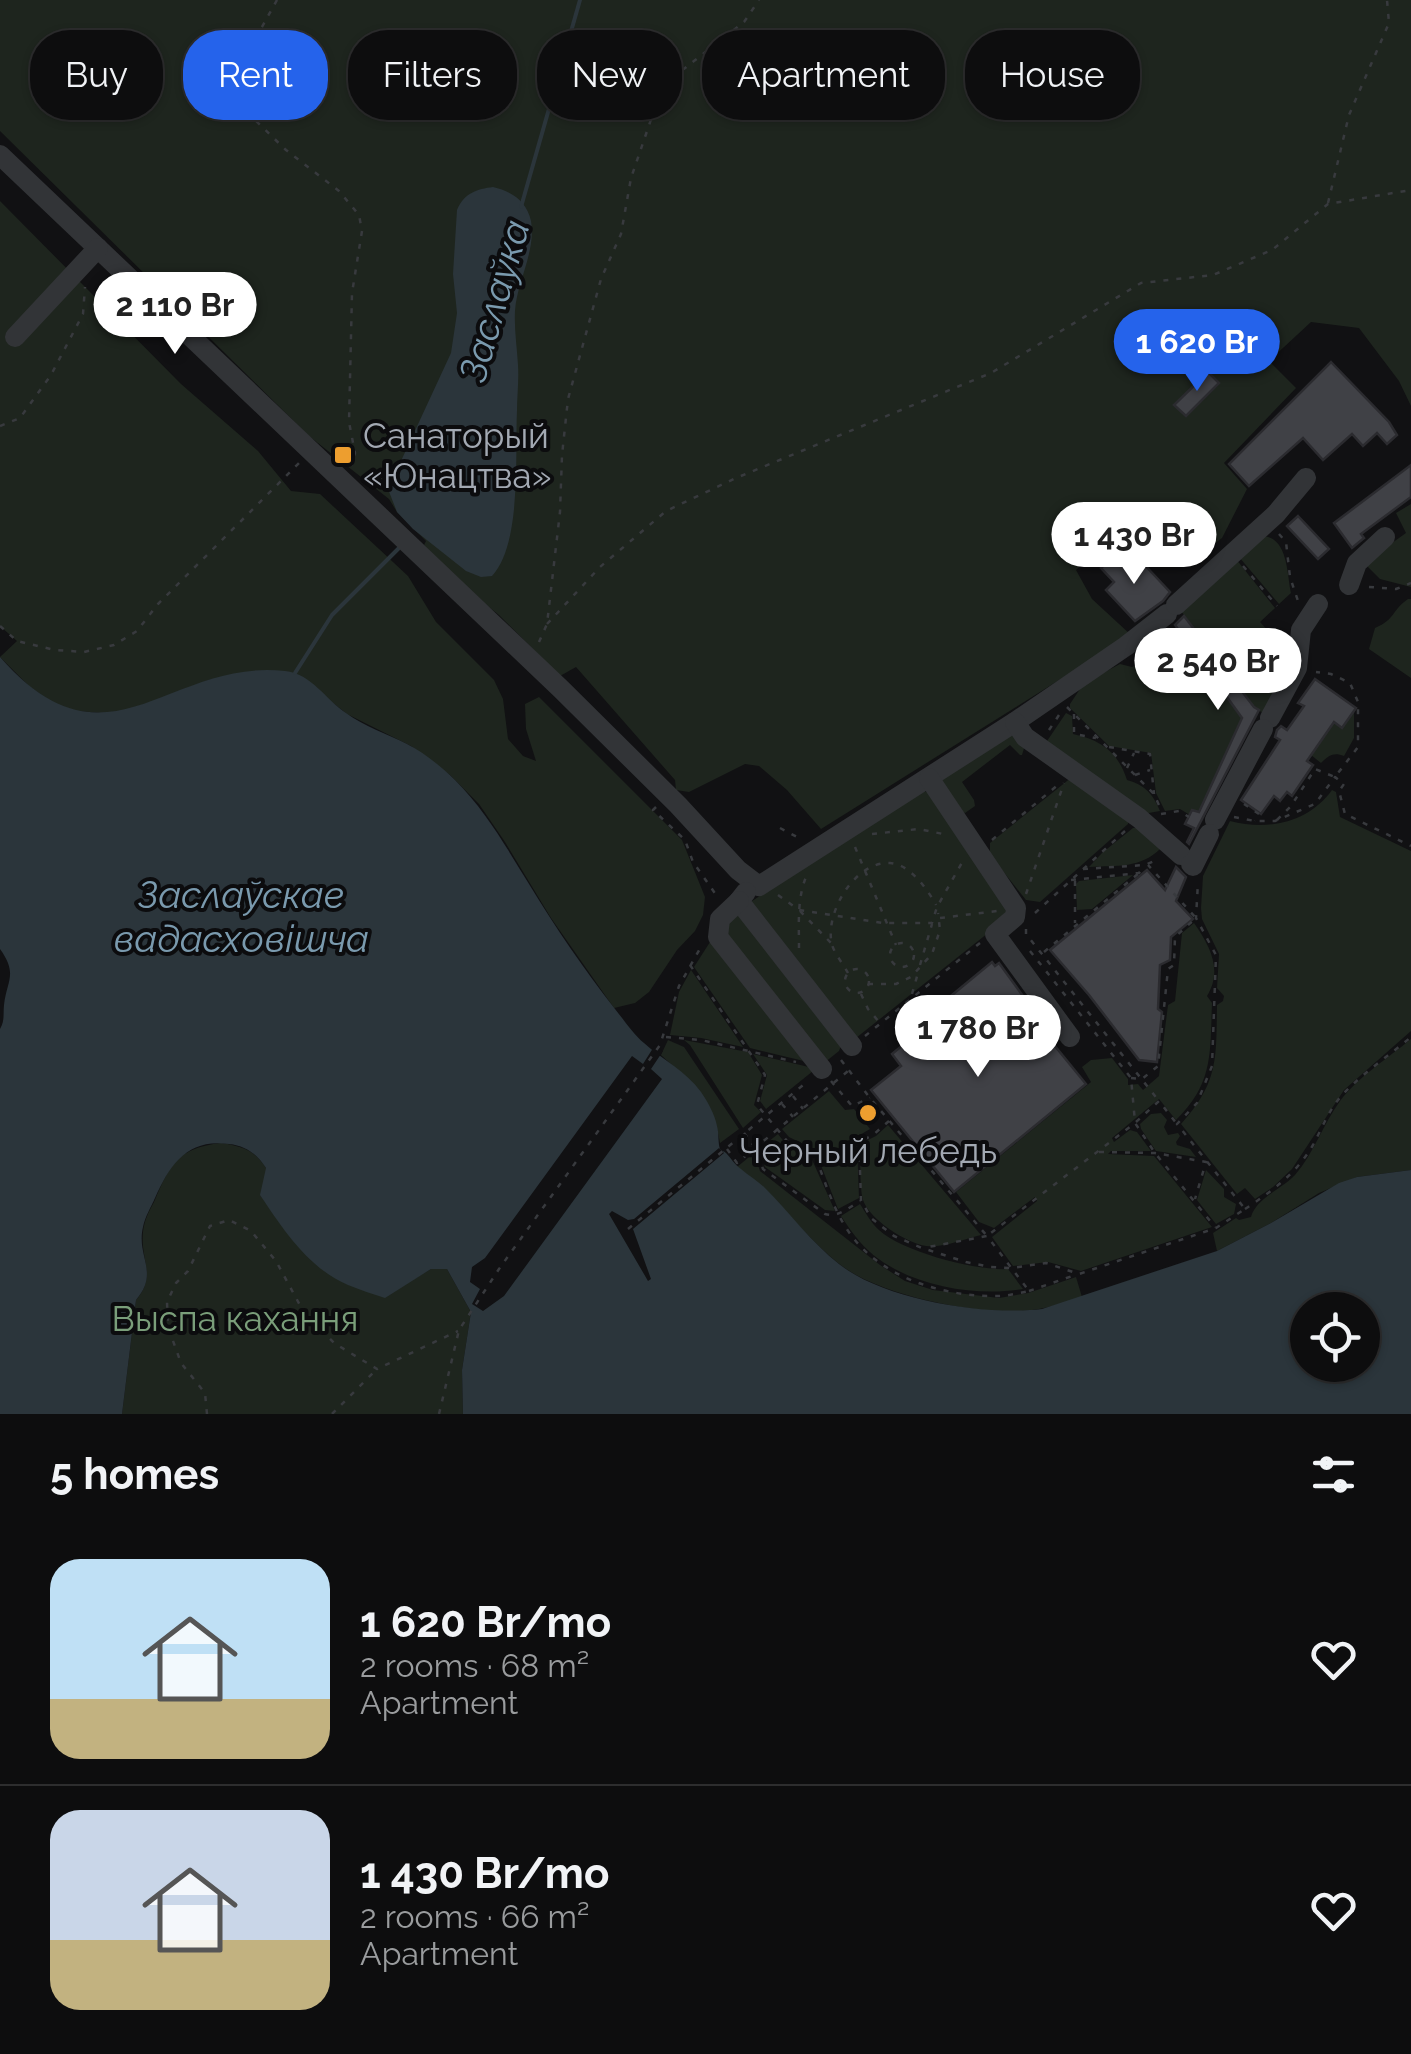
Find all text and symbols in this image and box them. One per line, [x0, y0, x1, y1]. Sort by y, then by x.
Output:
chip: Buy [30, 30, 163, 120]
chip: Rent [183, 30, 328, 120]
chip: Filters [348, 30, 517, 120]
chip: New [537, 30, 682, 120]
chip: Apartment [702, 30, 945, 120]
chip: House [965, 30, 1140, 120]
water label: Заслаўка [449, 215, 539, 387]
pin: 2 110 Br [72, 272, 278, 357]
text: 2 110 Br [116, 286, 234, 323]
pin: 1 620 Br [1094, 309, 1300, 394]
text: 1 620 Br [1136, 323, 1258, 360]
place label: Санаторый «Юнацтва» [363, 415, 552, 496]
marker: Санаторый «Юнацтва» [332, 444, 354, 466]
pin: 1 430 Br [1031, 502, 1237, 587]
text: 1 430 Br [1073, 516, 1195, 553]
pin: 2 540 Br [1115, 628, 1321, 713]
text: 2 540 Br [1156, 642, 1280, 679]
water label: Заслаўскае вадасховішча [113, 872, 369, 961]
pin: 1 780 Br [875, 995, 1081, 1080]
text: 1 780 Br [917, 1009, 1039, 1046]
marker: Черный лебедь [857, 1102, 879, 1124]
place label: Черный лебедь [739, 1130, 997, 1171]
map controls [1290, 1292, 1380, 1382]
button: locate [1290, 1292, 1380, 1382]
park label: Выспа кахання [112, 1298, 358, 1339]
icon: filters [1306, 1447, 1361, 1502]
text: 5 homes [50, 1450, 219, 1499]
text: 1 620 Br/mo [360, 1598, 611, 1647]
icon: home [130, 1599, 250, 1719]
icon: heart [1306, 1632, 1361, 1687]
text: 2 rooms · 68 m² [360, 1647, 589, 1684]
text: Apartment [360, 1684, 518, 1721]
text: 1 430 Br/mo [360, 1849, 609, 1898]
icon: home [130, 1850, 250, 1970]
icon: heart [1306, 1883, 1361, 1938]
text: 2 rooms · 66 m² [360, 1898, 589, 1935]
text: Apartment [360, 1935, 518, 1972]

